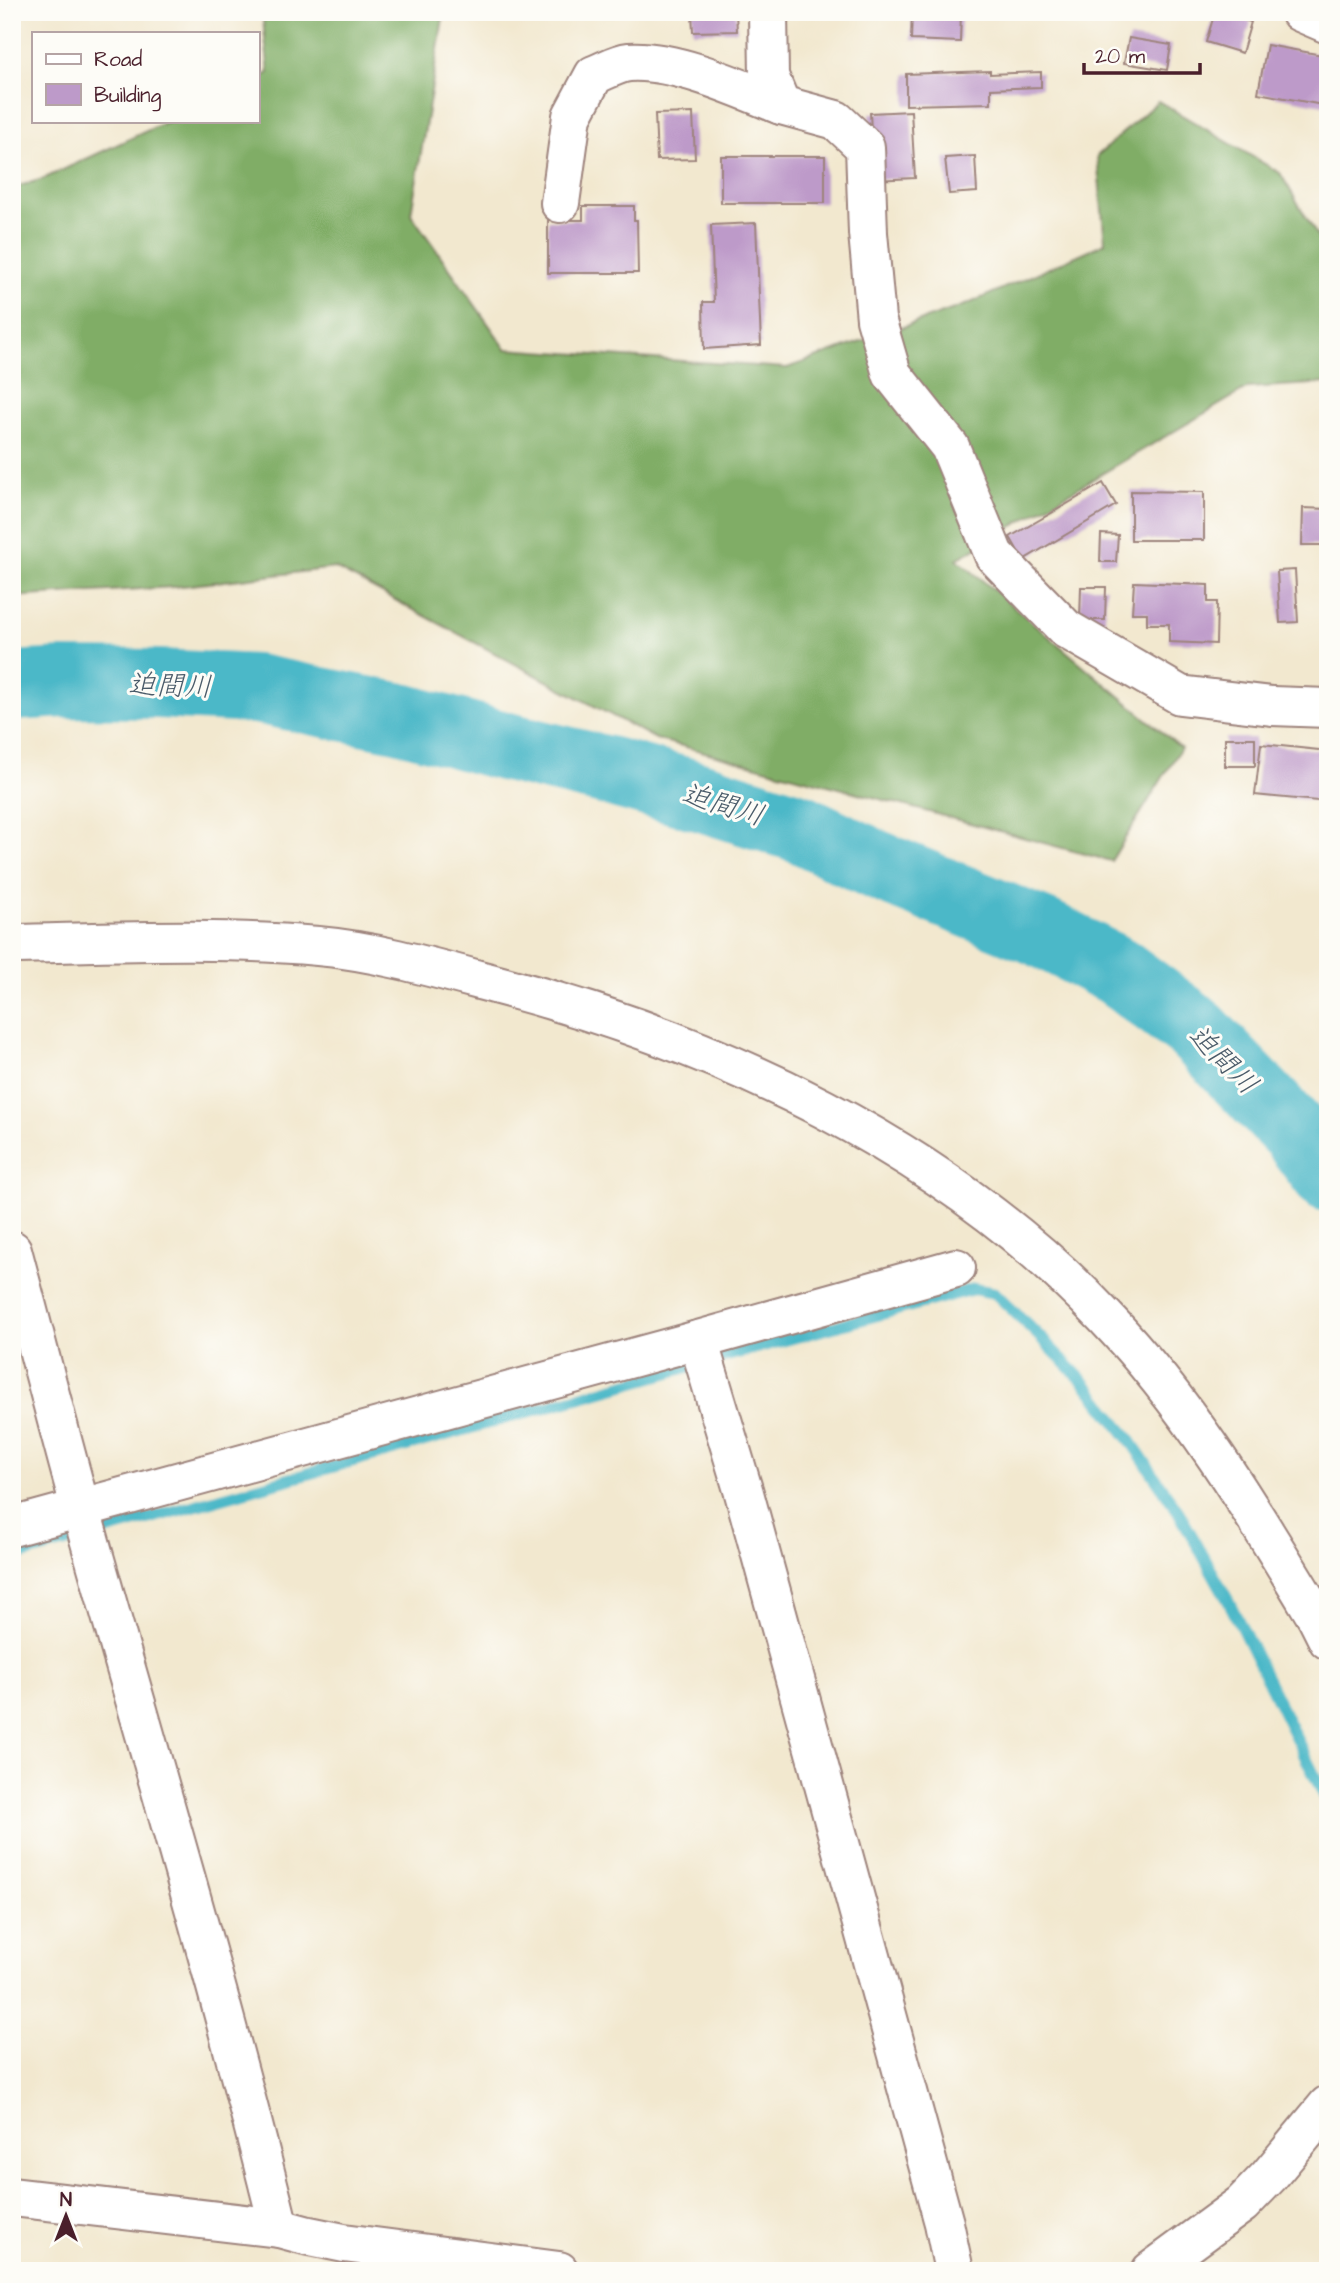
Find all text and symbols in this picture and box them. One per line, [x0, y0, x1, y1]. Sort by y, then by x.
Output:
legend [32, 32, 259, 122]
scale bar [1084, 32, 1200, 76]
text: 20 m [1095, 42, 1146, 71]
text: Road [94, 45, 142, 74]
text: Building [94, 81, 162, 112]
water label: 迫間川 [127, 665, 213, 707]
water label: 迫間川 [677, 774, 769, 836]
water label: 迫間川 [1180, 1017, 1266, 1103]
north arrow [32, 2182, 102, 2252]
text: N [60, 2187, 72, 2214]

